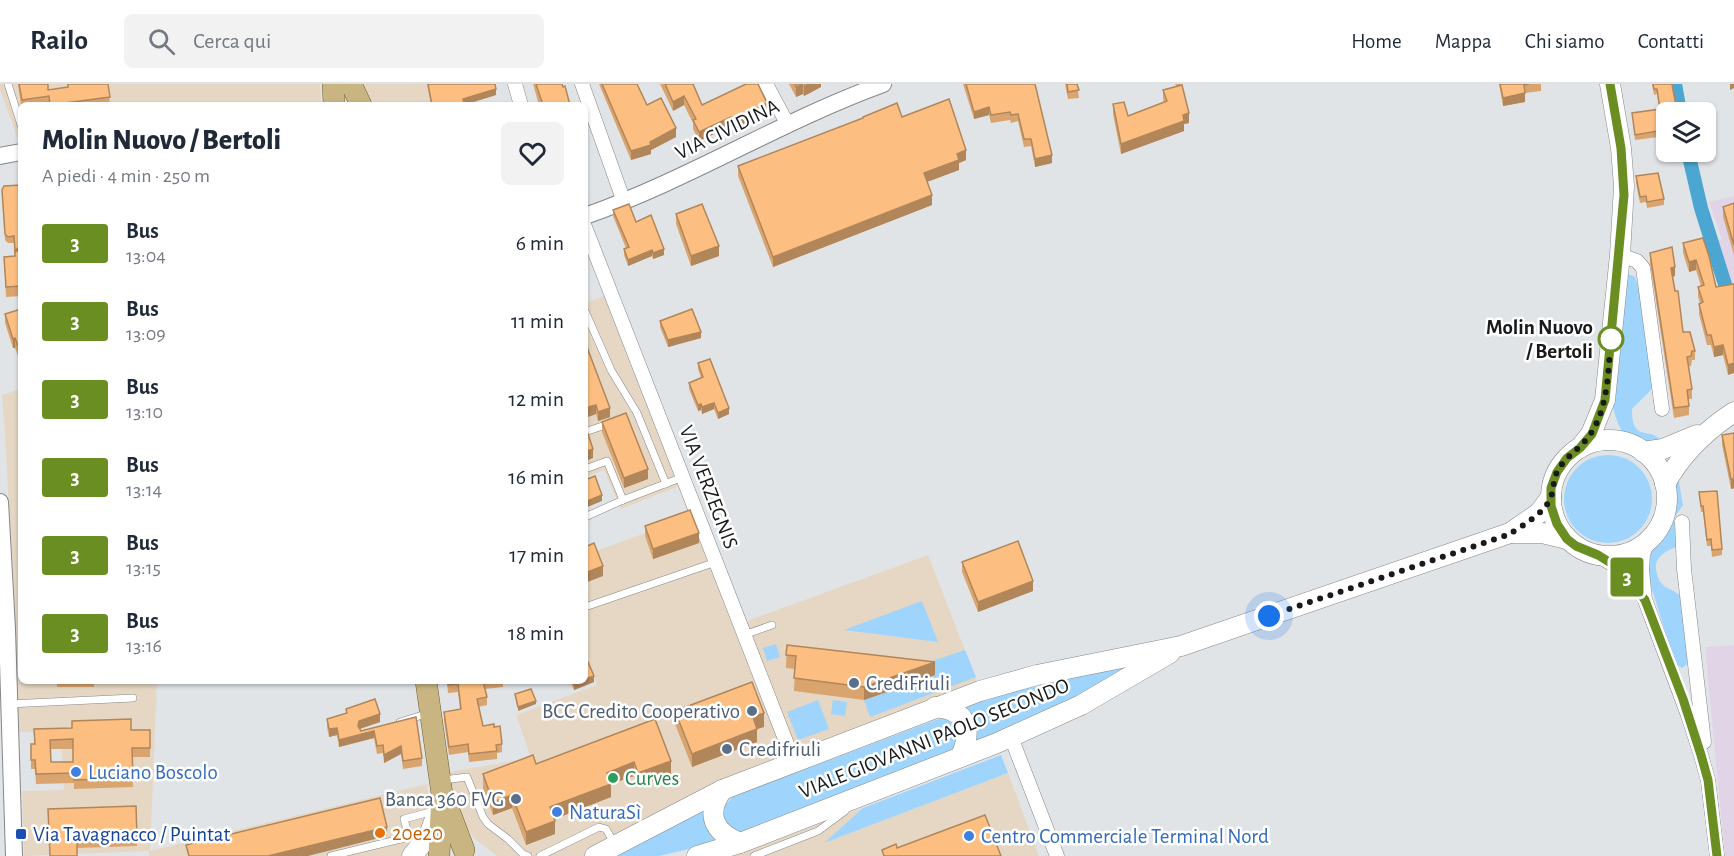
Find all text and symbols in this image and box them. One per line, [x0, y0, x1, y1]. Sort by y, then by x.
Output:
search box [124, 14, 544, 68]
icon: search [145, 25, 178, 58]
text: Railo [30, 27, 88, 55]
text: Cerca qui [193, 30, 271, 52]
text: Home [1351, 31, 1402, 52]
text: Mappa [1435, 31, 1492, 52]
text: Chi siamo [1525, 31, 1605, 52]
text: Contatti [1638, 31, 1704, 52]
street label: VIA CIVIDINA [672, 95, 782, 164]
map controls [1656, 102, 1716, 162]
button: layers [1656, 102, 1716, 162]
button: heart [501, 122, 564, 185]
text: Molin Nuovo / Bertoli [42, 127, 281, 155]
text: A piedi · 4 min · 250 m [42, 166, 210, 186]
text: Bus [126, 220, 159, 242]
text: 6 min [516, 232, 564, 254]
text: 3 [70, 233, 80, 254]
text: 13:04 [126, 246, 166, 266]
text: Bus [126, 298, 159, 320]
text: 11 min [511, 310, 564, 332]
text: 3 [70, 311, 80, 332]
place label: Molin Nuovo / Bertoli [1486, 317, 1593, 362]
text: 13:09 [126, 324, 166, 344]
marker: Molin Nuovo / Bertoli [1598, 326, 1624, 352]
text: Bus [126, 376, 159, 398]
text: 12 min [509, 388, 564, 410]
text: 3 [70, 389, 80, 410]
text: 13:10 [126, 402, 163, 422]
street label: VIA VERZEGNIS [675, 423, 742, 552]
text: Bus [126, 454, 159, 476]
text: 16 min [508, 466, 564, 488]
text: 3 [70, 467, 80, 488]
text: 13:14 [126, 480, 162, 500]
text: Bus [126, 532, 159, 554]
text: 17 min [509, 544, 564, 566]
text: 3 [70, 545, 80, 566]
text: 13:15 [126, 558, 161, 578]
line badge: 3 [1608, 558, 1646, 596]
text: 3 [1622, 567, 1632, 588]
your location [1254, 601, 1284, 631]
text: Bus [126, 610, 159, 632]
text: 18 min [508, 622, 564, 644]
text: 3 [70, 623, 80, 644]
text: 13:16 [126, 636, 162, 656]
place label: CrediFriuli [866, 673, 950, 694]
street label: VIALE GIOVANNI PAOLO SECONDO [796, 675, 1072, 802]
marker: CrediFriuli [847, 676, 861, 690]
place label: BCC Credito Cooperativo [542, 701, 740, 722]
marker: BCC Credito Cooperativo [745, 704, 759, 718]
place label: Credifriuli [739, 739, 821, 760]
marker: Credifriuli [720, 742, 734, 756]
place label: Luciano Boscolo [88, 762, 218, 783]
marker: Luciano Boscolo [69, 765, 83, 779]
place label: Curves [625, 768, 679, 789]
marker: Curves [606, 771, 620, 785]
place label: Banca 360 FVG [385, 789, 504, 810]
marker: Banca 360 FVG [509, 792, 523, 806]
place label: NaturaSì [569, 802, 641, 823]
marker: NaturaSì [550, 805, 564, 819]
place label: 20e20 [392, 823, 443, 844]
place label: Via Tavagnacco / Puintat [33, 824, 231, 845]
marker: 20e20 [373, 826, 387, 840]
place label: Centro Commerciale Terminal Nord [981, 826, 1269, 847]
marker: Via Tavagnacco / Puintat [14, 827, 28, 841]
marker: Centro Commerciale Terminal Nord [962, 829, 976, 843]

